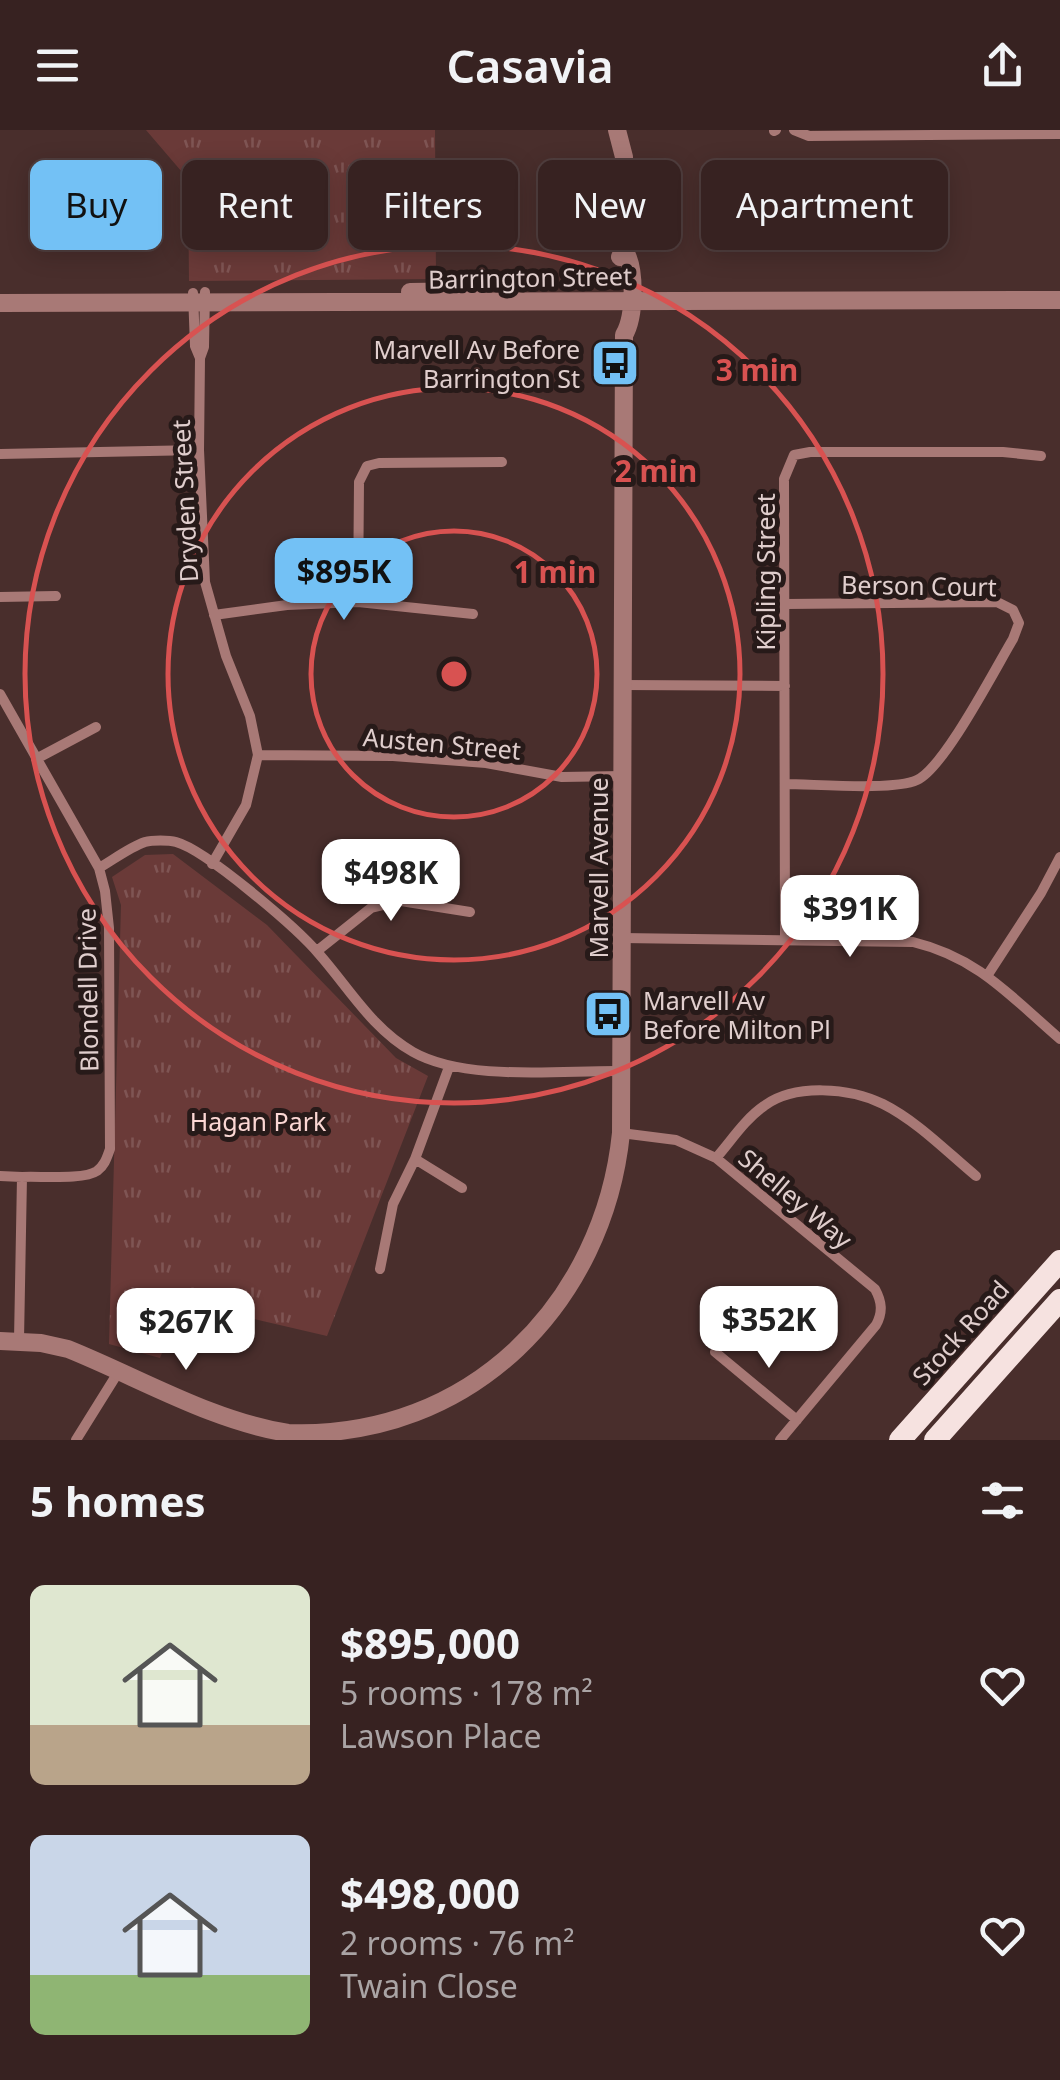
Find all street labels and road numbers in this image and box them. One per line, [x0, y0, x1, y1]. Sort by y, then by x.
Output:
street label: Barrington Street [428, 258, 632, 296]
street label: Dryden Street [163, 419, 205, 583]
street label: Kipling Street [748, 493, 782, 651]
street label: Berson Court [841, 567, 997, 603]
street label: Austen Street [362, 719, 522, 767]
street label: Marvell Avenue [581, 777, 615, 959]
street label: Blondell Drive [69, 908, 105, 1072]
street label: Shelley Way [732, 1140, 860, 1256]
street label: Stock Road [904, 1272, 1016, 1392]

